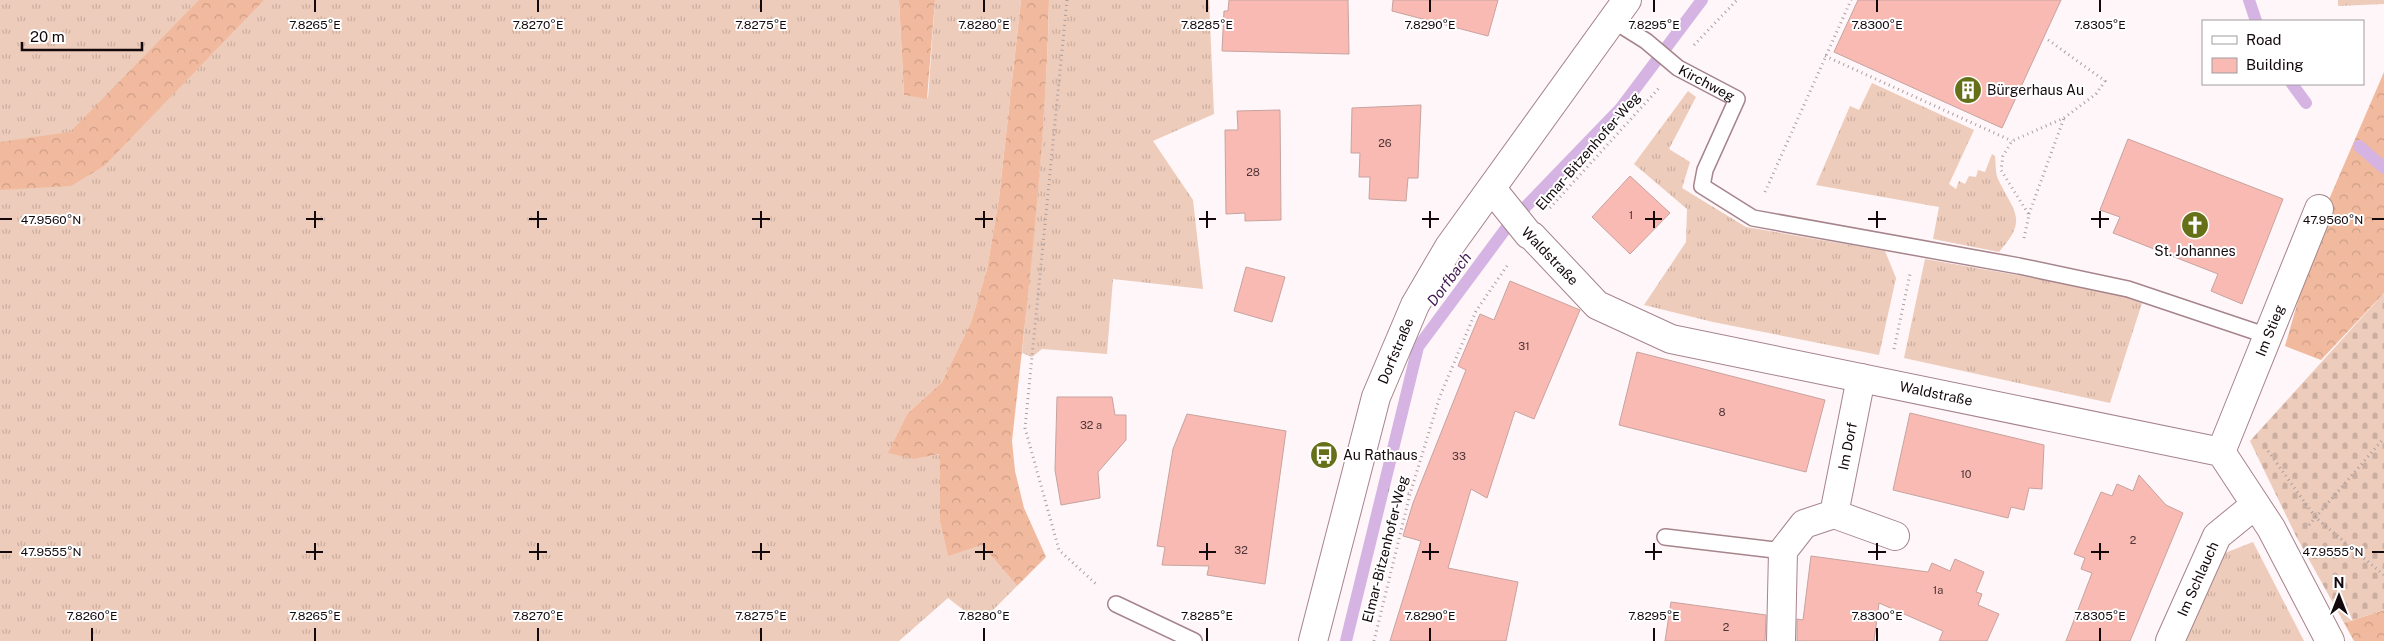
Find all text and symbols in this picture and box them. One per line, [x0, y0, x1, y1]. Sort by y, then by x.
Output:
text: 7.8265°E [289, 18, 341, 32]
text: 7.8270°E [513, 18, 563, 32]
text: 7.8275°E [735, 18, 787, 32]
text: 7.8280°E [958, 18, 1010, 32]
text: 7.8285°E [1181, 18, 1233, 32]
text: 7.8290°E [1404, 18, 1456, 32]
text: 7.8295°E [1628, 18, 1680, 32]
text: 7.8300°E [1851, 18, 1903, 32]
text: 7.8305°E [2074, 18, 2126, 32]
scale bar [22, 20, 142, 52]
legend [2202, 20, 2364, 85]
text: 20 m [30, 28, 65, 45]
text: Road [2246, 31, 2282, 48]
text: Building [2246, 56, 2304, 73]
street label: Kirchweg [1676, 62, 1738, 105]
building icon: Bürgerhaus Au [1953, 75, 1983, 105]
place label: Bürgerhaus Au [1987, 82, 2084, 98]
street label: Elmar-Bitzenhofer-Weg [1532, 89, 1644, 213]
house number: 26 [1378, 137, 1392, 149]
house number: 28 [1246, 166, 1260, 178]
house number: 1 [1629, 209, 1633, 221]
church icon: St. Johannes [2180, 210, 2210, 240]
text: 47.9560°N [21, 213, 81, 227]
text: 47.9560°N [2303, 213, 2363, 227]
street label: Waldstraße [1518, 224, 1582, 288]
place label: St. Johannes [2154, 243, 2236, 259]
water label: Dorfbach [1423, 249, 1475, 309]
street label: Im Stieg [2252, 302, 2288, 359]
street label: Dorfstraße [1374, 315, 1417, 386]
house number: 31 [1518, 340, 1530, 352]
street label: Waldstraße [1898, 378, 1974, 409]
house number: 8 [1718, 406, 1726, 418]
house number: 32 a [1080, 419, 1102, 431]
street label: Im Dorf [1835, 420, 1860, 471]
bus stop icon: Au Rathaus [1309, 440, 1339, 470]
place label: Au Rathaus [1343, 447, 1418, 463]
house number: 33 [1452, 450, 1466, 462]
house number: 10 [1960, 468, 1972, 480]
street label: Elmar-Bitzenhofer-Weg [1359, 474, 1411, 624]
house number: 2 [2130, 534, 2137, 546]
street label: Im Schlauch [2174, 539, 2221, 619]
house number: 32 [1234, 544, 1248, 556]
text: 47.9555°N [20, 545, 82, 559]
text: 47.9555°N [2302, 545, 2364, 559]
north arrow [2314, 571, 2364, 621]
text: N [2334, 575, 2344, 591]
house number: 1a [1933, 584, 1943, 596]
text: 7.8260°E [66, 609, 118, 623]
text: 7.8265°E [289, 609, 341, 623]
text: 7.8270°E [513, 609, 563, 623]
text: 7.8275°E [735, 609, 787, 623]
text: 7.8280°E [958, 609, 1010, 623]
text: 7.8285°E [1181, 609, 1233, 623]
text: 7.8290°E [1404, 609, 1456, 623]
text: 7.8295°E [1628, 609, 1680, 623]
text: 7.8300°E [1851, 609, 1903, 623]
text: 7.8305°E [2074, 609, 2126, 623]
house number: 2 [1723, 621, 1730, 633]

